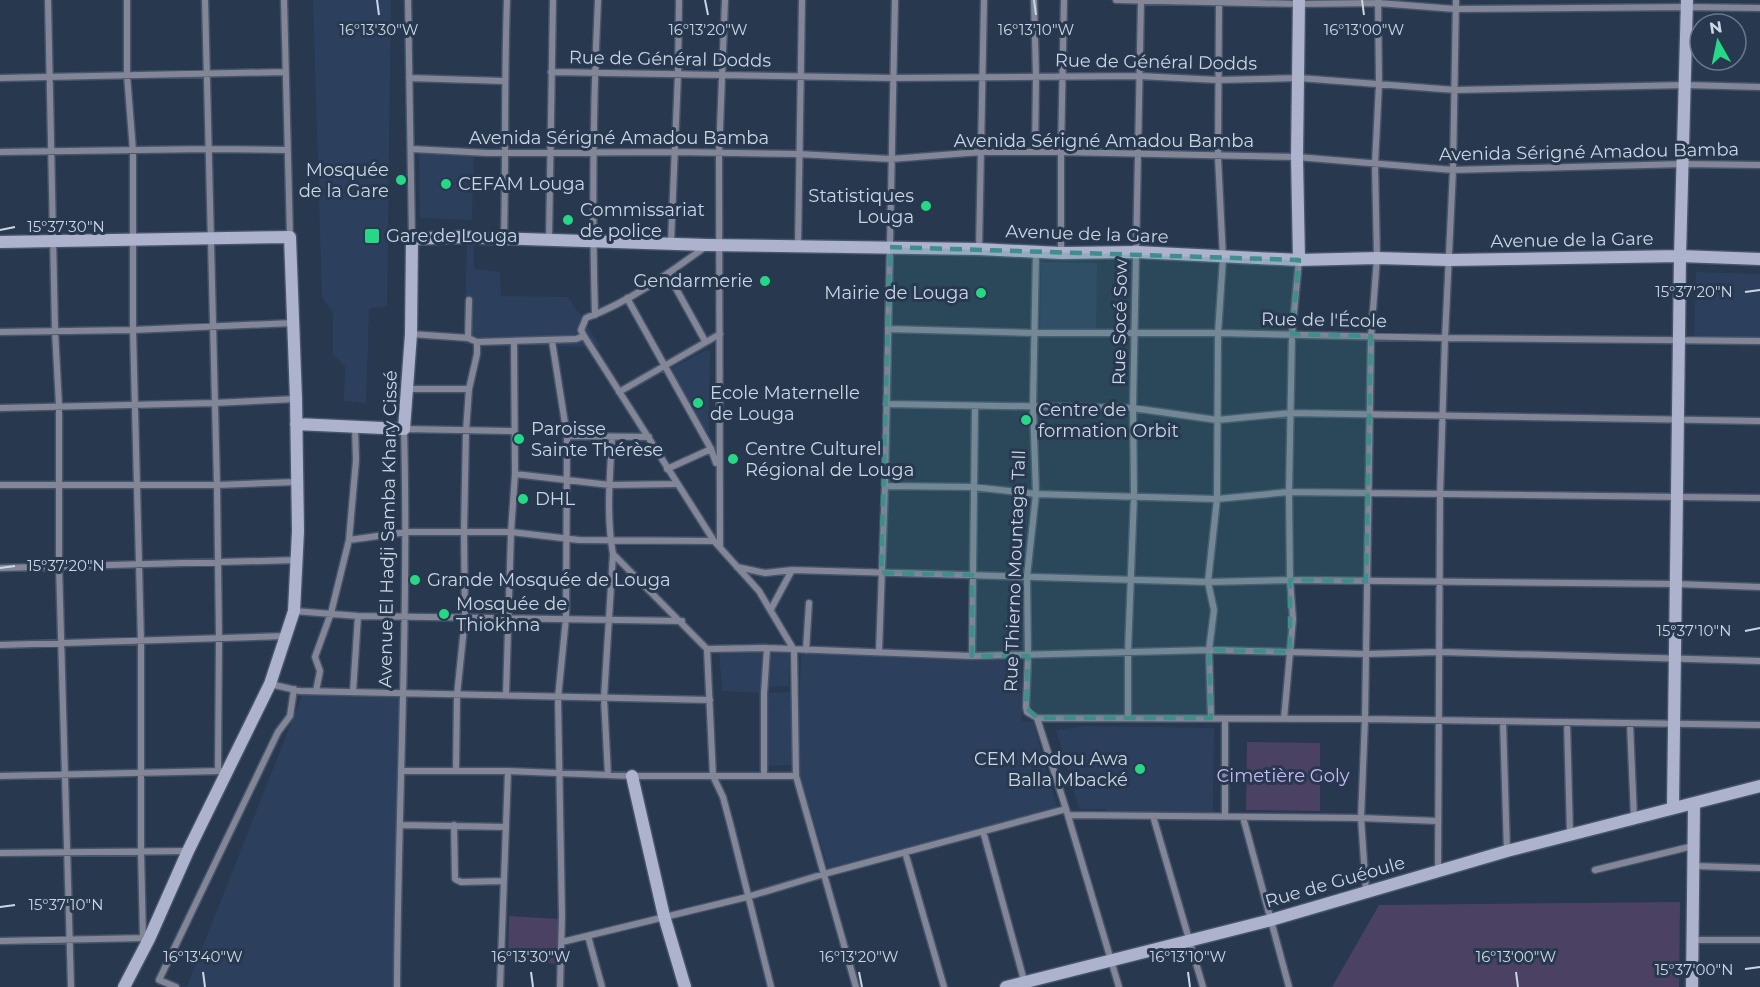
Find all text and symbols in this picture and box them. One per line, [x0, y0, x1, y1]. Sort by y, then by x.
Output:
north arrow [1688, 12, 1748, 72]
text: N [1708, 17, 1724, 38]
text: 16°13'30"W [340, 20, 419, 39]
text: 16°13'20"W [668, 20, 748, 39]
text: 16°13'10"W [998, 20, 1075, 39]
text: 16°13'00"W [1324, 20, 1404, 39]
street label: Rue de Général Dodds [569, 46, 772, 72]
street label: Rue de Général Dodds [1055, 49, 1258, 75]
street label: Avenida Sérigné Amadou Bamba [469, 127, 769, 149]
street label: Avenida Sérigné Amadou Bamba [954, 130, 1254, 152]
street label: Avenida Sérigné Amadou Bamba [1439, 138, 1739, 166]
place label: Mosquée de la Gare [299, 159, 389, 202]
marker: Mosquée de la Gare [394, 173, 408, 187]
place label: CEFAM Louga [458, 173, 585, 195]
marker: CEFAM Louga [439, 177, 453, 191]
place label: Statistiques Louga [808, 185, 914, 228]
place label: Commissariat de police [580, 199, 705, 242]
marker: Statistiques Louga [919, 199, 933, 213]
marker: Commissariat de police [561, 213, 575, 227]
text: 15°37'30"N [27, 217, 105, 236]
street label: Avenue de la Gare [1005, 220, 1169, 248]
place label: Gare de Louga [386, 225, 518, 247]
marker: Gare de Louga [363, 227, 381, 245]
street label: Avenue de la Gare [1490, 228, 1654, 252]
street label: Rue Socé Sow [1108, 258, 1132, 385]
place label: Gendarmerie [633, 270, 753, 292]
marker: Gendarmerie [758, 274, 772, 288]
place label: Mairie de Louga [824, 282, 969, 304]
text: 15°37'20"N [1655, 282, 1733, 301]
marker: Mairie de Louga [974, 286, 988, 300]
street label: Rue de l'École [1261, 308, 1387, 332]
street label: Avenue El Hadji Samba Khary Cissé [374, 370, 402, 688]
place label: Ecole Maternelle de Louga [710, 382, 860, 425]
marker: Ecole Maternelle de Louga [691, 396, 705, 410]
place label: Centre de formation Orbit [1038, 399, 1179, 442]
marker: Centre de formation Orbit [1019, 413, 1033, 427]
place label: Paroisse Sainte Thérèse [531, 418, 663, 461]
marker: Paroisse Sainte Thérèse [512, 432, 526, 446]
place label: Centre Culturel Régional de Louga [745, 438, 914, 481]
street label: Rue Thierno Mountaga Tall [1000, 450, 1030, 692]
marker: Centre Culturel Régional de Louga [726, 452, 740, 466]
place label: DHL [535, 488, 576, 510]
marker: DHL [516, 492, 530, 506]
text: 15°37'20"N [27, 556, 105, 575]
place label: Grande Mosquée de Louga [427, 569, 671, 591]
marker: Grande Mosquée de Louga [408, 573, 422, 587]
place label: Mosquée de Thiokhna [456, 593, 567, 636]
marker: Mosquée de Thiokhna [437, 607, 451, 621]
text: 15°37'10"N [1657, 621, 1731, 640]
place label: CEM Modou Awa Balla Mbacké [974, 748, 1128, 791]
marker: CEM Modou Awa Balla Mbacké [1133, 762, 1147, 776]
park label: Cimetière Goly [1217, 765, 1350, 787]
street label: Rue de Guéoule [1263, 851, 1408, 912]
text: 15°37'10"N [29, 895, 103, 914]
text: 16°13'40"W [163, 947, 243, 966]
text: 16°13'30"W [492, 947, 571, 966]
text: 16°13'20"W [819, 947, 899, 966]
text: 16°13'10"W [1150, 947, 1227, 966]
text: 16°13'00"W [1476, 947, 1556, 966]
text: 15°37'00"N [1655, 960, 1733, 979]

